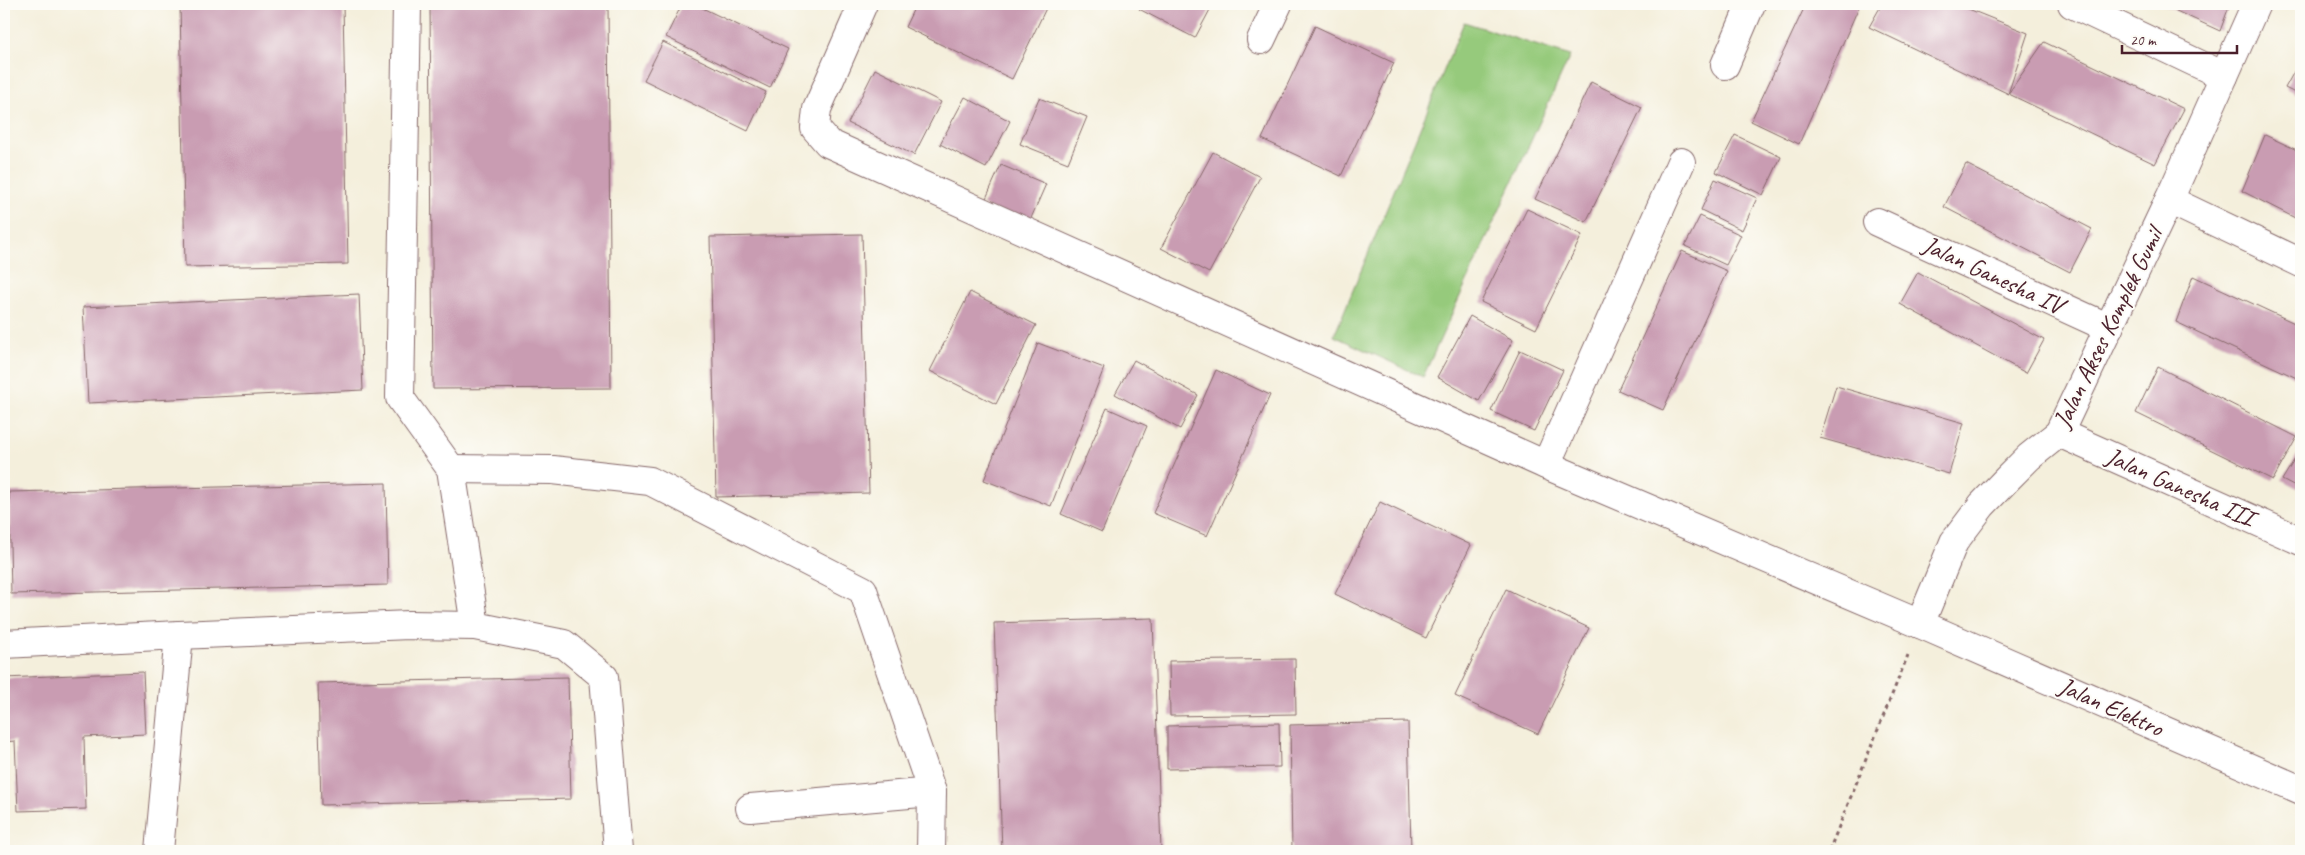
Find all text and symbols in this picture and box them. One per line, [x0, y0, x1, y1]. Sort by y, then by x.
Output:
scale bar [2122, 22, 2238, 54]
text: 20 m [2130, 31, 2157, 50]
street label: Jalan Akses Komplek Gumil [2045, 219, 2172, 434]
street label: Jalan Ganesha IV [1917, 228, 2072, 323]
street label: Jalan Ganesha III [2100, 440, 2263, 536]
street label: Jalan Elektro [2053, 669, 2169, 745]

